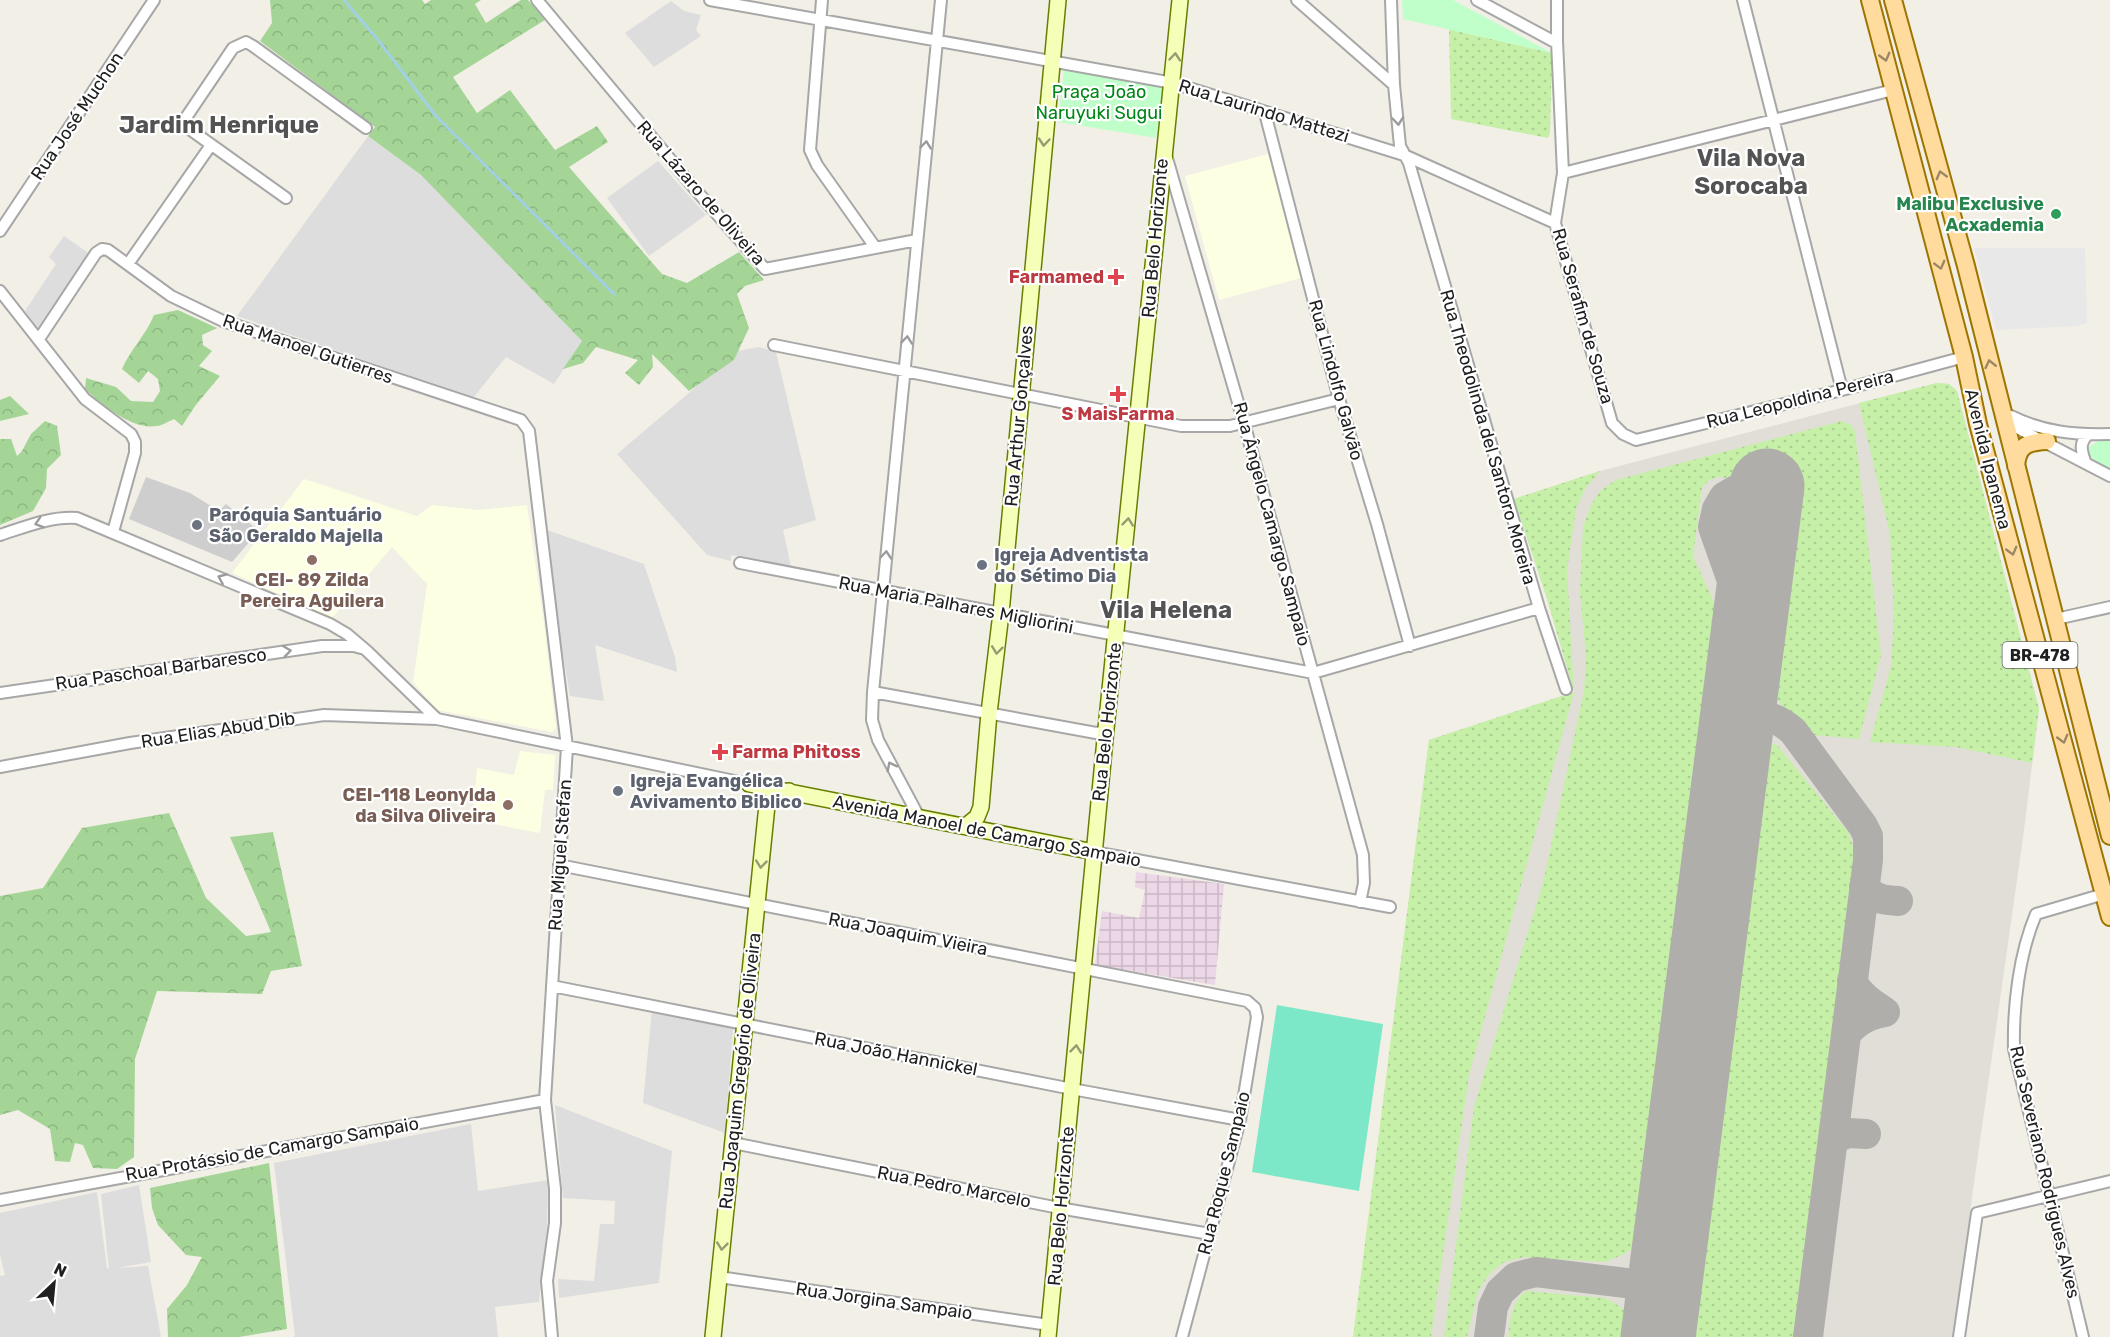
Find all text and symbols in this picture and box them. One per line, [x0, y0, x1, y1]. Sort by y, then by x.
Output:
street label: Rua José Muchon [26, 48, 128, 184]
one-way arrow [1877, 51, 1890, 61]
one-way arrow [1168, 52, 1181, 61]
street label: Rua Laurindo Mattezi [1176, 75, 1352, 147]
park label: Praça João Naruyuki Sugui [1036, 81, 1162, 124]
district label: Jardim Henrique [119, 111, 319, 139]
street label: Rua Lázaro de Oliveira [632, 116, 770, 270]
one-way arrow [1391, 117, 1404, 126]
one-way arrow [1038, 137, 1051, 146]
one-way arrow [919, 141, 932, 150]
district label: Vila Nova Sorocaba [1694, 144, 1808, 200]
street label: Rua Belo Horizonte [1137, 157, 1173, 319]
one-way arrow [1936, 170, 1948, 181]
place label: Malibu Exclusive Acxademia [1896, 193, 2044, 236]
marker: Malibu Exclusive Acxademia [2049, 207, 2063, 221]
street label: Rua Serafim de Souza [1547, 226, 1619, 406]
one-way arrow [1932, 260, 1945, 270]
place label: Farmamed [1009, 266, 1104, 288]
marker: Farmamed [1109, 270, 1123, 284]
street label: Rua Theodolinda del Santoro Moreira [1435, 287, 1541, 587]
street label: Rua Lindolfo Galvão [1304, 297, 1368, 463]
street label: Rua Manoel Gutierres [220, 310, 396, 388]
street label: Rua Arthur Gonçalves [1000, 325, 1038, 507]
one-way arrow [900, 335, 913, 344]
one-way arrow [1985, 359, 1998, 369]
street label: Rua Leopoldina Pereira [1704, 365, 1896, 433]
street label: Avenida Ipanema [1960, 386, 2016, 532]
marker: S MaisFarma [1111, 387, 1125, 401]
street label: Rua Ângelo Camargo Sampaio [1229, 399, 1315, 649]
place label: S MaisFarma [1061, 403, 1175, 425]
place label: Paróquia Santuário São Geraldo Majella [209, 504, 383, 547]
one-way arrow [34, 516, 45, 528]
marker: Paróquia Santuário São Geraldo Majella [190, 518, 204, 532]
one-way arrow [1121, 518, 1134, 527]
place label: Igreja Adventista do Sétimo Dia [994, 544, 1149, 587]
one-way arrow [2005, 545, 2017, 556]
one-way arrow [879, 550, 892, 559]
marker: CEI- 89 Zilda Pereira Aguilera [305, 553, 319, 567]
marker: Igreja Adventista do Sétimo Dia [975, 558, 989, 572]
place label: CEI- 89 Zilda Pereira Aguilera [240, 569, 384, 612]
street label: Rua Maria Palhares Migliorini [837, 571, 1075, 639]
one-way arrow [217, 573, 228, 585]
district label: Vila Helena [1100, 596, 1232, 624]
street label: Rua Belo Horizonte [1088, 641, 1126, 803]
road number: BR-478 [2002, 642, 2078, 668]
street label: Rua Paschoal Barbaresco [54, 643, 268, 695]
one-way arrow [991, 645, 1003, 654]
one-way arrow [282, 646, 291, 658]
street label: Rua Elias Abud Dib [139, 707, 297, 753]
one-way arrow [2055, 734, 2068, 744]
place label: Farma Phitoss [732, 741, 861, 763]
marker: Farma Phitoss [713, 745, 727, 759]
one-way arrow [886, 761, 898, 772]
place label: Igreja Evangélica Avivamento Biblico [630, 770, 802, 813]
street label: Rua Miguel Stefan [544, 778, 576, 932]
place label: CEI-118 Leonylda da Silva Oliveira [343, 784, 496, 827]
marker: Igreja Evangélica Avivamento Biblico [611, 784, 625, 798]
street label: Avenida Manoel de Camargo Sampaio [831, 790, 1143, 872]
marker: CEI-118 Leonylda da Silva Oliveira [501, 798, 515, 812]
one-way arrow [755, 859, 768, 868]
street label: Rua Joaquim Vieira [827, 908, 989, 960]
street label: Rua Joaquim Gregório de Oliveira [715, 932, 765, 1210]
street label: Rua João Hannickel [813, 1027, 979, 1081]
one-way arrow [1069, 1044, 1082, 1053]
street label: Rua Severiano Rodrigues Alves [2005, 1044, 2085, 1300]
street label: Rua Roque Sampaio [1193, 1089, 1255, 1257]
street label: Rua Protássio de Camargo Sampaio [124, 1112, 420, 1186]
street label: Rua Belo Horizonte [1043, 1125, 1079, 1287]
street label: Rua Pedro Marcelo [875, 1161, 1033, 1213]
one-way arrow [716, 1241, 729, 1250]
north arrow [24, 1253, 84, 1313]
text: N [51, 1259, 70, 1281]
street label: Rua Jorgina Sampaio [794, 1278, 974, 1324]

